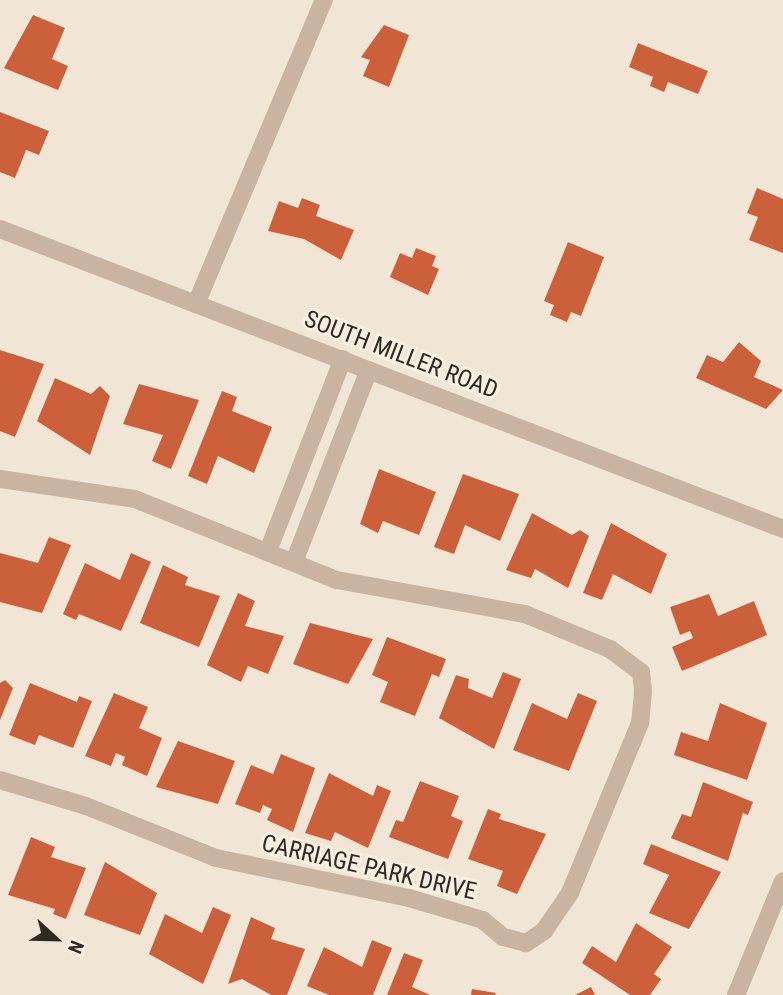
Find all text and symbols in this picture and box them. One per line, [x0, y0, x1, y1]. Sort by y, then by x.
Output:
street label: SOUTH MILLER ROAD [300, 305, 502, 405]
street label: CARRIAGE PARK DRIVE [259, 829, 479, 907]
north arrow [21, 904, 91, 974]
text: N [63, 937, 89, 957]

